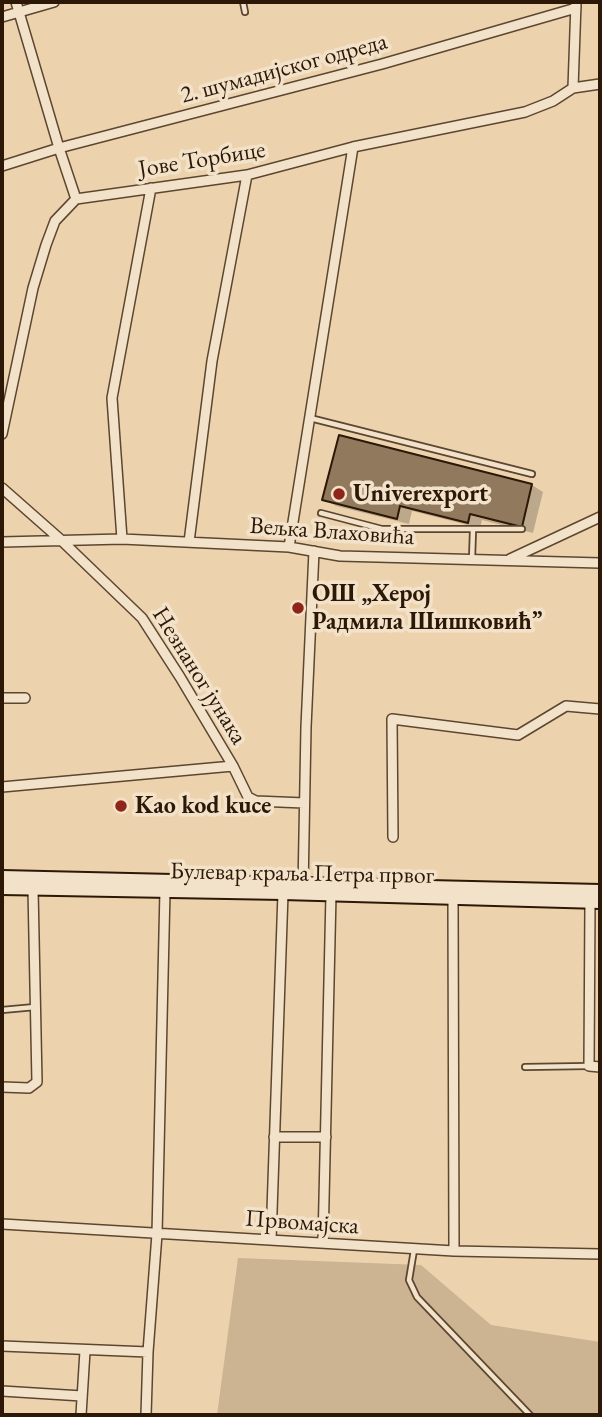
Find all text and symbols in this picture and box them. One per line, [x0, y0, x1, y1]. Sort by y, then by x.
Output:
street label: 2. шумадијског одреда [178, 28, 390, 110]
street label: Јове Торбице [137, 136, 267, 184]
place label: Univerexport [353, 480, 488, 508]
marker: Univerexport [331, 486, 347, 502]
street label: Вељка Влаховића [249, 512, 415, 552]
place label: ОШ „Херој Радмила Шишковић” [312, 580, 542, 636]
marker: ОШ „Херој Радмила Шишковић” [290, 600, 306, 616]
street label: Незнаног јунака [145, 602, 253, 750]
place label: Kao kod kuce [135, 792, 271, 820]
marker: Kao kod kuce [113, 798, 129, 814]
street label: Булевар краља Петра првог [170, 857, 434, 891]
street label: Првомајска [244, 1205, 360, 1241]

